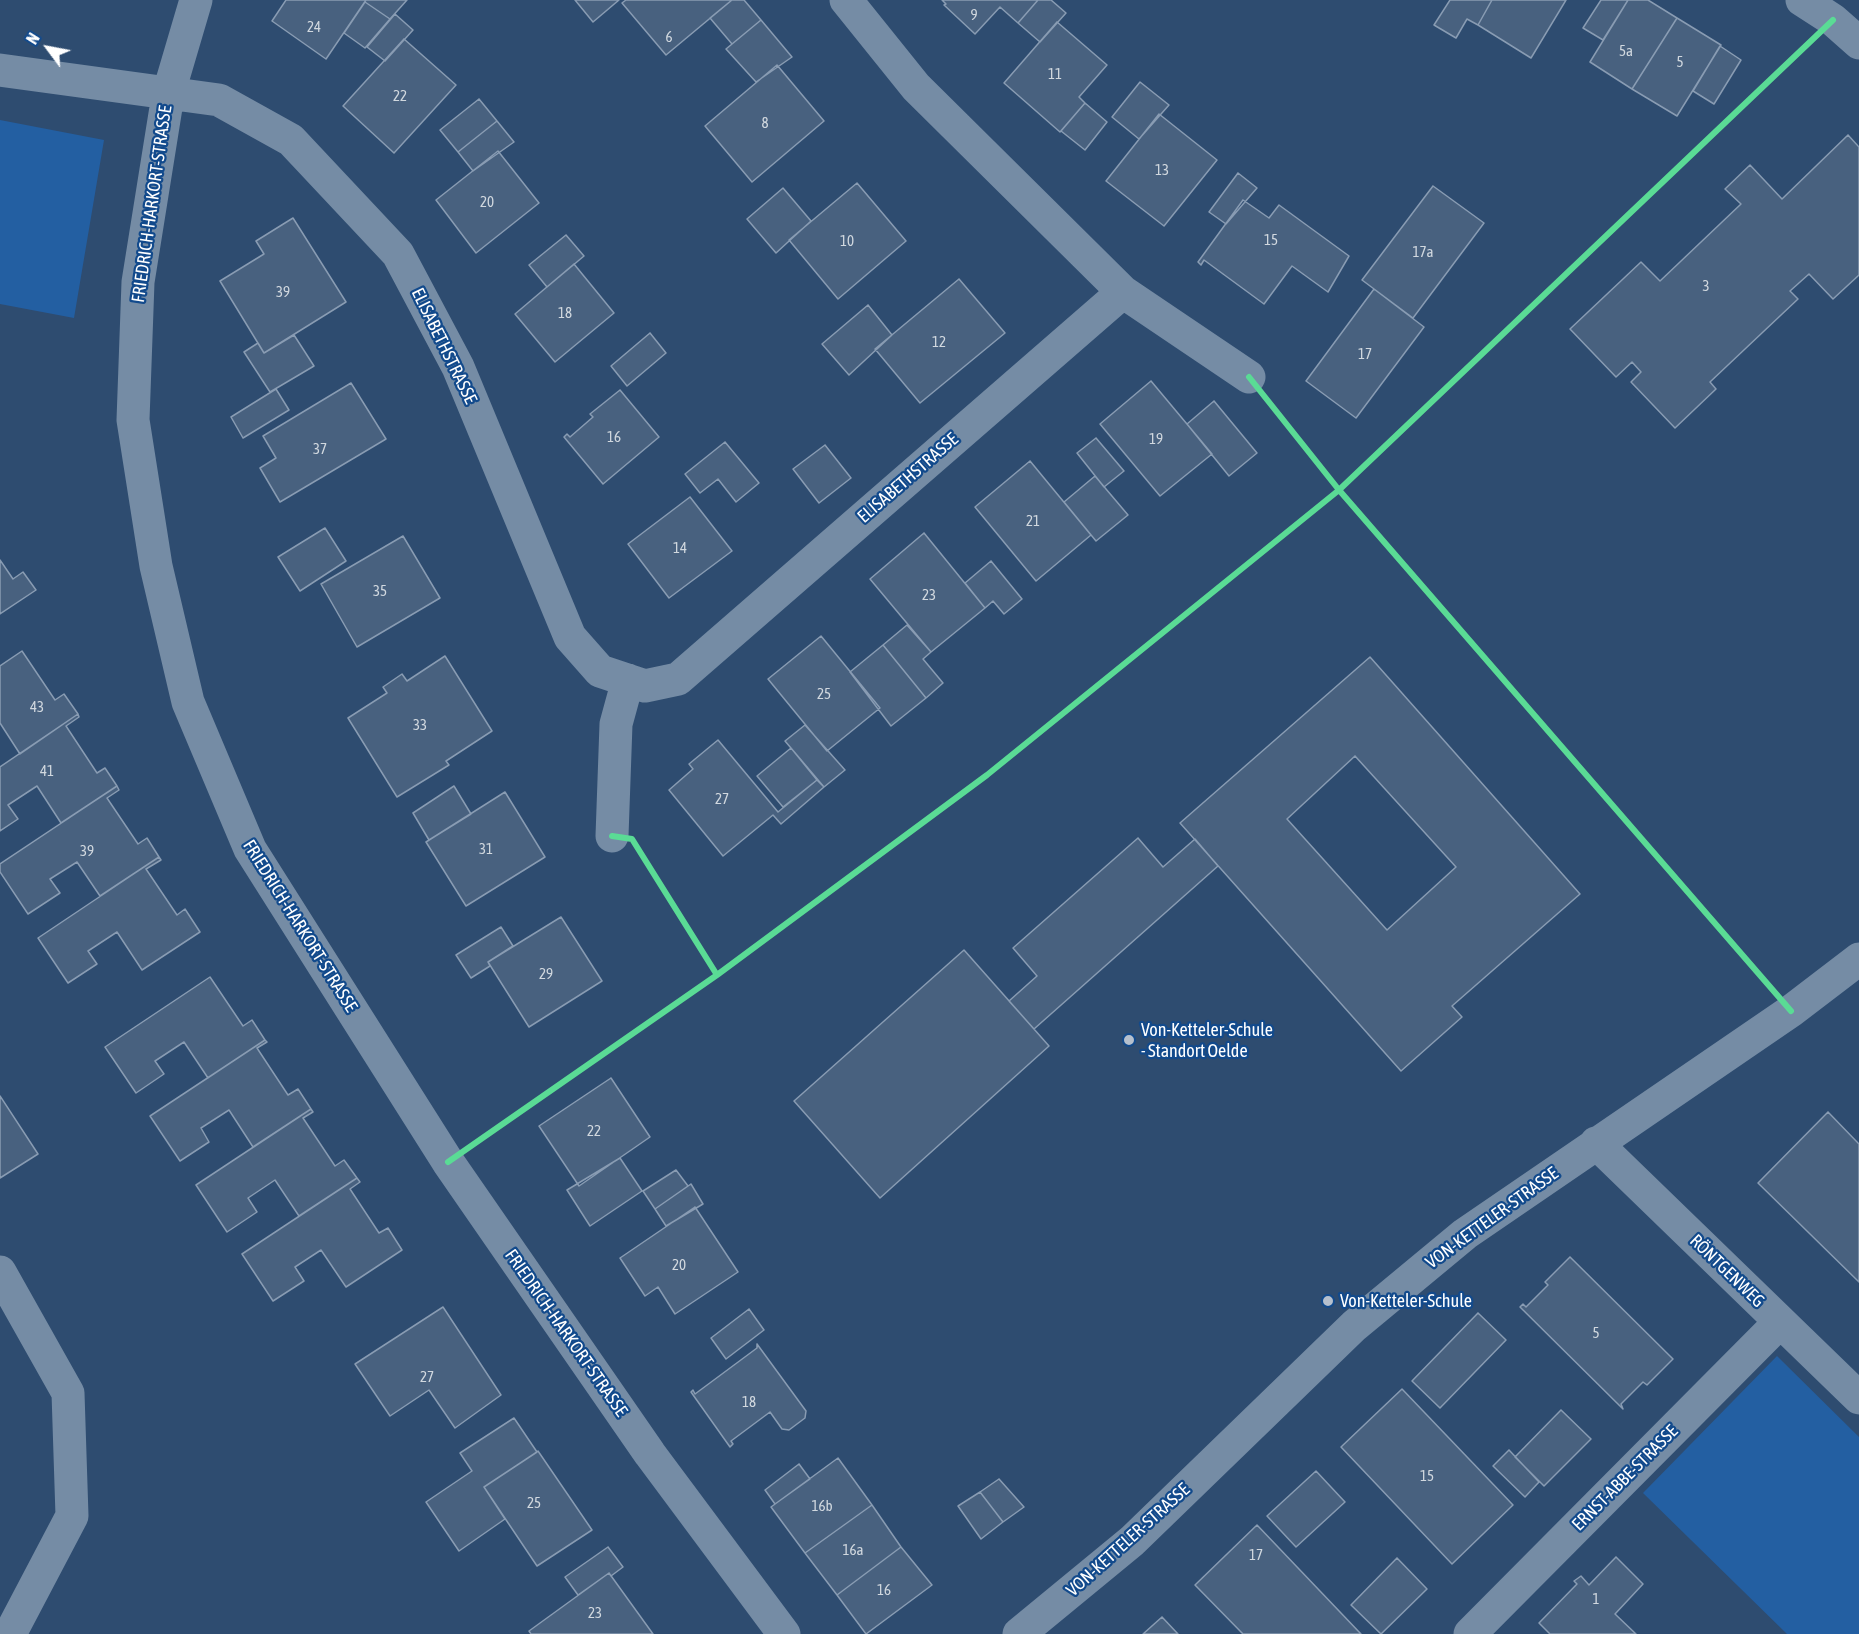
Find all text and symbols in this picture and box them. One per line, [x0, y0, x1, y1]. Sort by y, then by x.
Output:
house number: 9 [970, 6, 978, 24]
north arrow [18, 18, 78, 78]
house number: 24 [307, 18, 321, 36]
house number: 6 [665, 28, 673, 46]
text: N [23, 30, 43, 47]
house number: 5a [1619, 42, 1633, 60]
house number: 5 [1676, 53, 1684, 71]
house number: 11 [1048, 65, 1062, 83]
house number: 22 [393, 87, 407, 105]
street label: FRIEDRICH-HARKORT-STRASSE [127, 104, 177, 304]
house number: 8 [761, 114, 769, 132]
house number: 13 [1155, 161, 1169, 179]
house number: 20 [480, 193, 494, 211]
house number: 15 [1264, 231, 1278, 249]
house number: 10 [840, 232, 854, 250]
house number: 17a [1412, 243, 1434, 261]
house number: 3 [1702, 277, 1710, 295]
house number: 39 [276, 283, 290, 301]
street label: ELISABETHSTRASSE [407, 285, 481, 407]
house number: 18 [558, 304, 572, 322]
house number: 12 [932, 333, 946, 351]
house number: 17 [1358, 345, 1372, 363]
house number: 16 [607, 428, 621, 446]
street label: ELISABETHSTRASSE [853, 428, 963, 528]
house number: 19 [1149, 430, 1163, 448]
house number: 37 [313, 440, 327, 458]
house number: 21 [1026, 512, 1040, 530]
house number: 14 [673, 539, 687, 557]
house number: 35 [373, 582, 387, 600]
house number: 23 [922, 586, 936, 604]
house number: 25 [817, 685, 831, 703]
house number: 43 [30, 698, 44, 716]
house number: 33 [413, 716, 427, 734]
house number: 41 [40, 762, 54, 780]
house number: 27 [715, 790, 729, 808]
street label: FRIEDRICH-HARKORT-STRASSE [238, 836, 362, 1016]
house number: 31 [479, 840, 493, 858]
house number: 39 [80, 842, 94, 860]
house number: 29 [539, 965, 553, 983]
place label: Von-Ketteler-Schule - Standort Oelde [1141, 1019, 1273, 1062]
marker: Von-Ketteler-Schule - Standort Oelde [1122, 1033, 1136, 1047]
house number: 22 [587, 1122, 601, 1140]
street label: VON-KETTELER-STRASSE [1422, 1163, 1562, 1273]
street label: RÖNTGENWEG [1685, 1230, 1769, 1312]
street label: FRIEDRICH-HARKORT-STRASSE [500, 1245, 632, 1421]
house number: 20 [672, 1256, 686, 1274]
place label: Von-Ketteler-Schule [1340, 1290, 1472, 1312]
marker: Von-Ketteler-Schule [1321, 1294, 1335, 1308]
house number: 5 [1592, 1324, 1600, 1342]
house number: 27 [420, 1368, 434, 1386]
house number: 18 [742, 1393, 756, 1411]
street label: ERNST-ABBE-STRASSE [1568, 1421, 1682, 1535]
house number: 15 [1420, 1467, 1434, 1485]
street label: VON-KETTELER-STRASSE [1062, 1479, 1194, 1601]
house number: 25 [527, 1494, 541, 1512]
house number: 16b [811, 1497, 833, 1515]
house number: 16a [842, 1541, 864, 1559]
house number: 17 [1249, 1546, 1263, 1564]
house number: 16 [877, 1581, 891, 1599]
house number: 1 [1592, 1590, 1600, 1608]
house number: 23 [588, 1604, 602, 1622]

